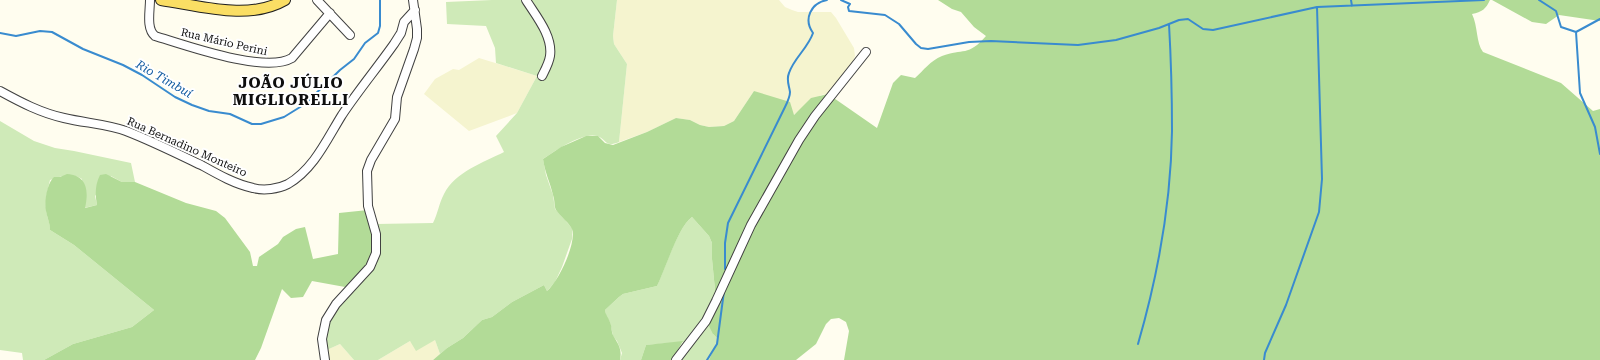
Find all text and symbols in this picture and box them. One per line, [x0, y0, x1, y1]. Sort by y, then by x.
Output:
street label: Rua Mário Perini [179, 26, 269, 58]
water label: Rio Timbuí [133, 57, 195, 101]
district label: JOÃO JÚLIO MIGLIORELLI [233, 73, 349, 109]
street label: Rua Bernadino Monteiro [125, 115, 249, 179]

